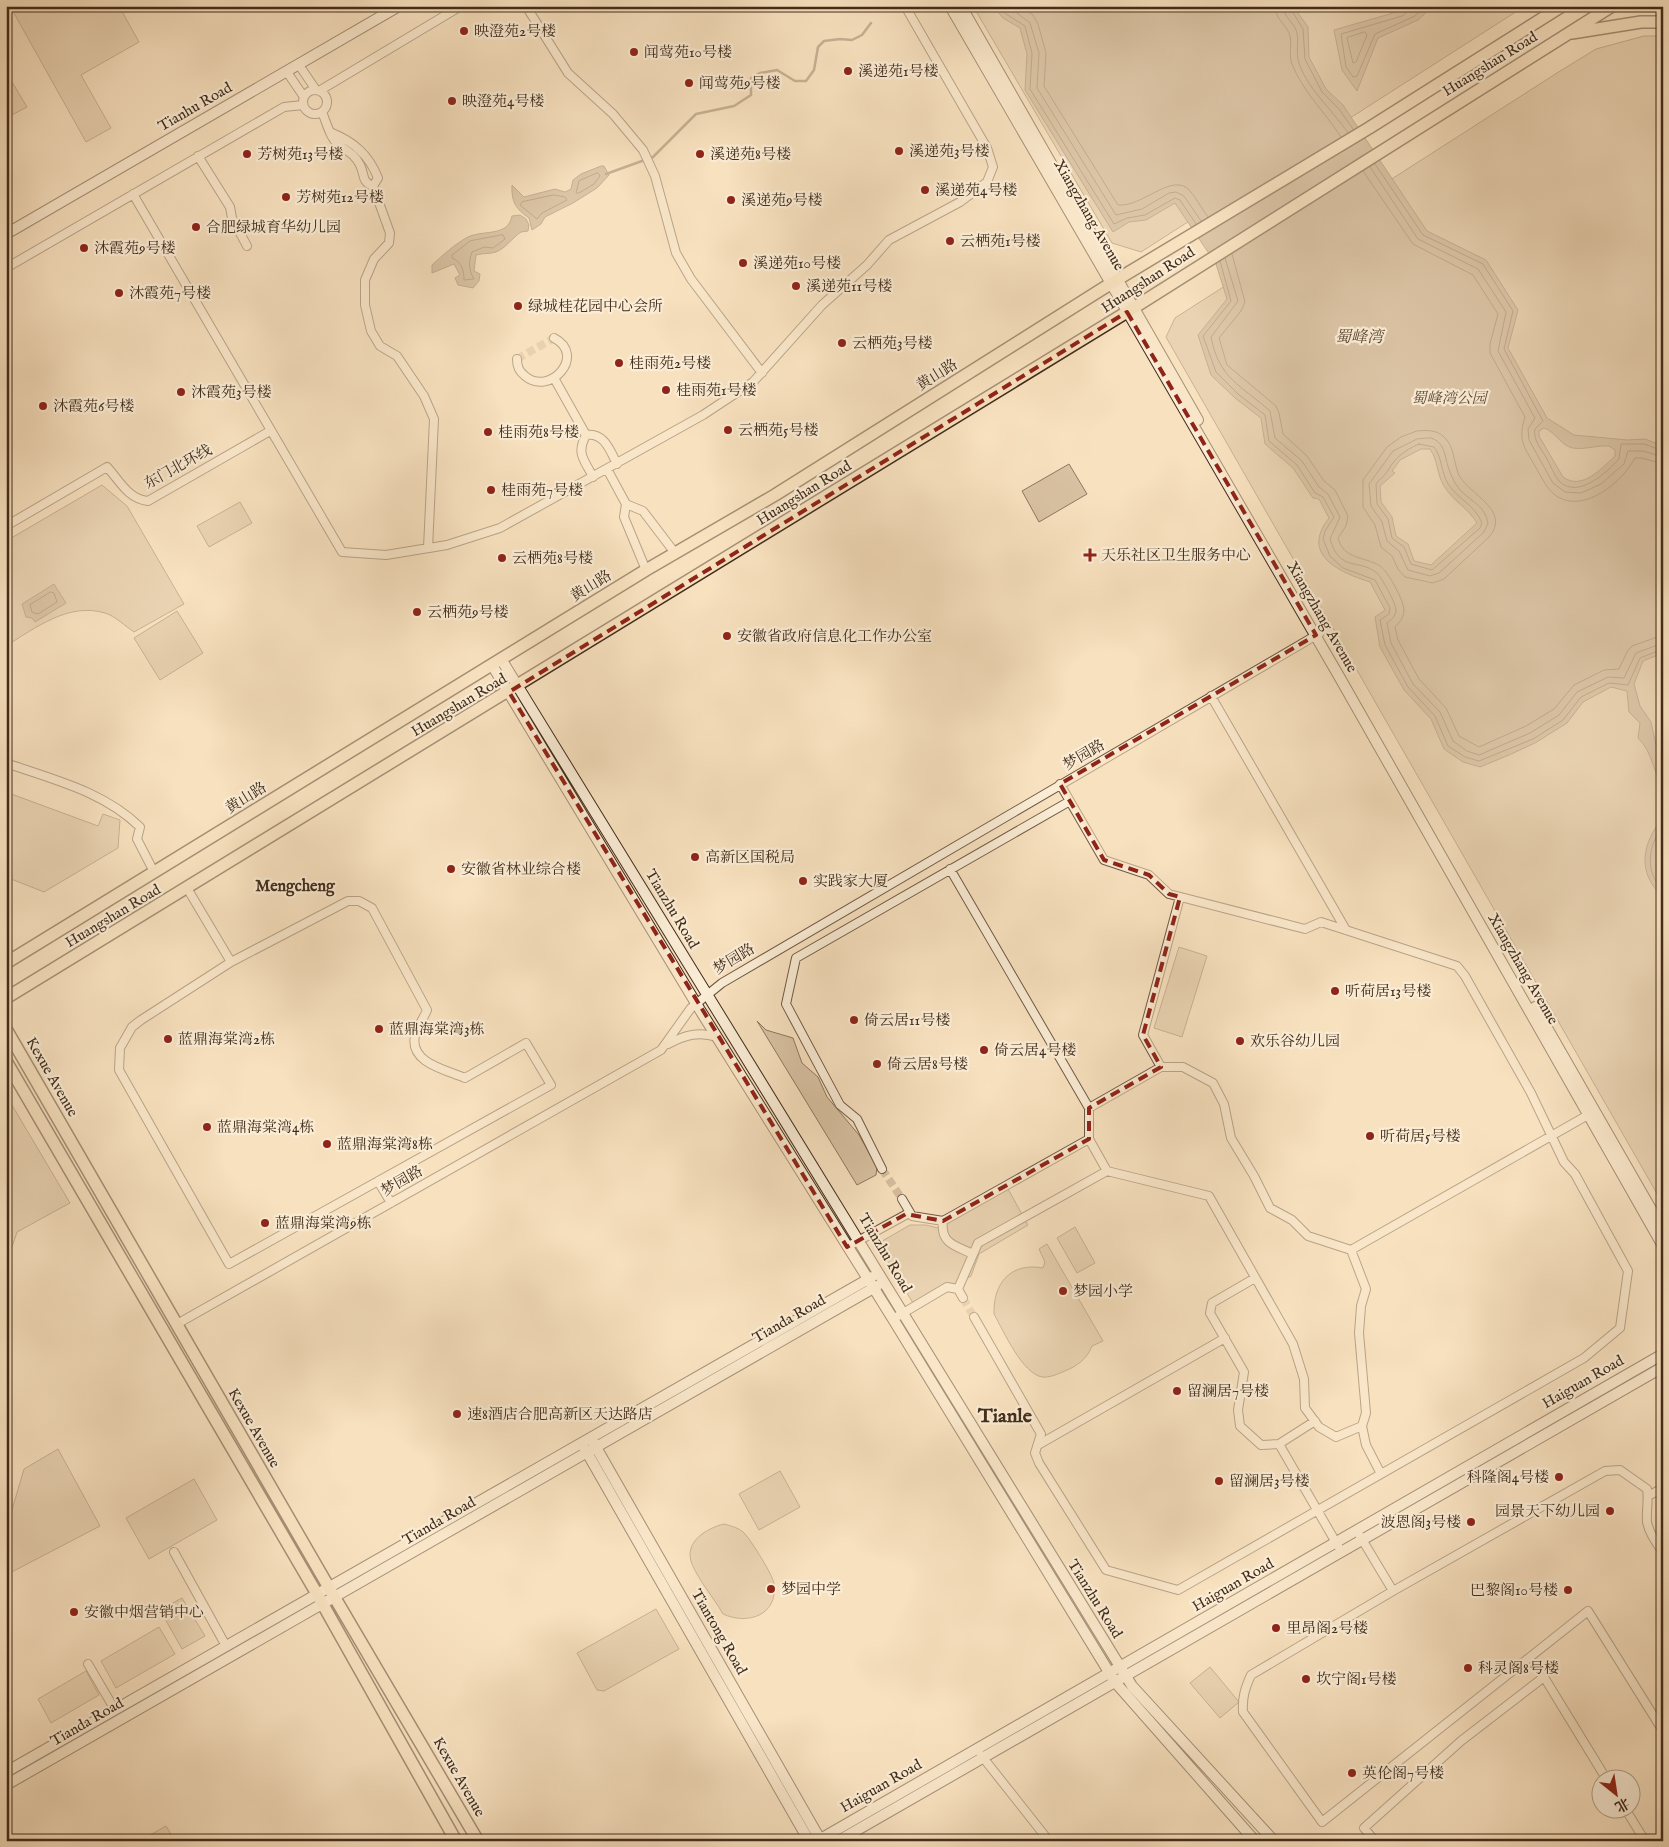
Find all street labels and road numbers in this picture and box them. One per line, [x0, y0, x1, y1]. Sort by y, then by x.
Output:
street label: Huangshan Road [1439, 27, 1542, 101]
street label: Tianhu Road [155, 78, 236, 136]
street label: Xiangzhang Avenue [1049, 156, 1129, 274]
street label: Huangshan Road [1098, 242, 1199, 317]
street label: 黄山路 [913, 355, 961, 395]
street label: 东门北环线 [141, 441, 215, 493]
street label: Huangshan Road [753, 456, 856, 530]
street label: Xiangzhang Avenue [1282, 558, 1362, 676]
street label: 黄山路 [567, 566, 615, 606]
street label: Huangshan Road [408, 669, 511, 741]
street label: 梦园路 [1060, 736, 1108, 774]
street label: 黄山路 [222, 778, 270, 818]
street label: Tianzhu Road [641, 866, 704, 953]
street label: Huangshan Road [62, 880, 165, 952]
street label: Xiangzhang Avenue [1483, 910, 1563, 1028]
street label: 梦园路 [710, 939, 758, 979]
street label: Kexue Avenue [22, 1034, 82, 1120]
street label: 梦园路 [378, 1162, 426, 1200]
street label: Tianzhu Road [854, 1210, 917, 1297]
street label: Tianda Road [749, 1290, 830, 1347]
street label: Haiguan Road [1539, 1351, 1628, 1413]
street label: Kexue Avenue [224, 1385, 284, 1471]
street label: Tianda Road [399, 1492, 480, 1549]
street label: Haiguan Road [1189, 1554, 1278, 1616]
street label: Tianzhu Road [1063, 1556, 1127, 1643]
street label: Tiantong Road [687, 1586, 752, 1679]
street label: Tianda Road [47, 1693, 128, 1750]
street label: Kexue Avenue [429, 1734, 489, 1820]
street label: Haiguan Road [837, 1755, 926, 1817]

